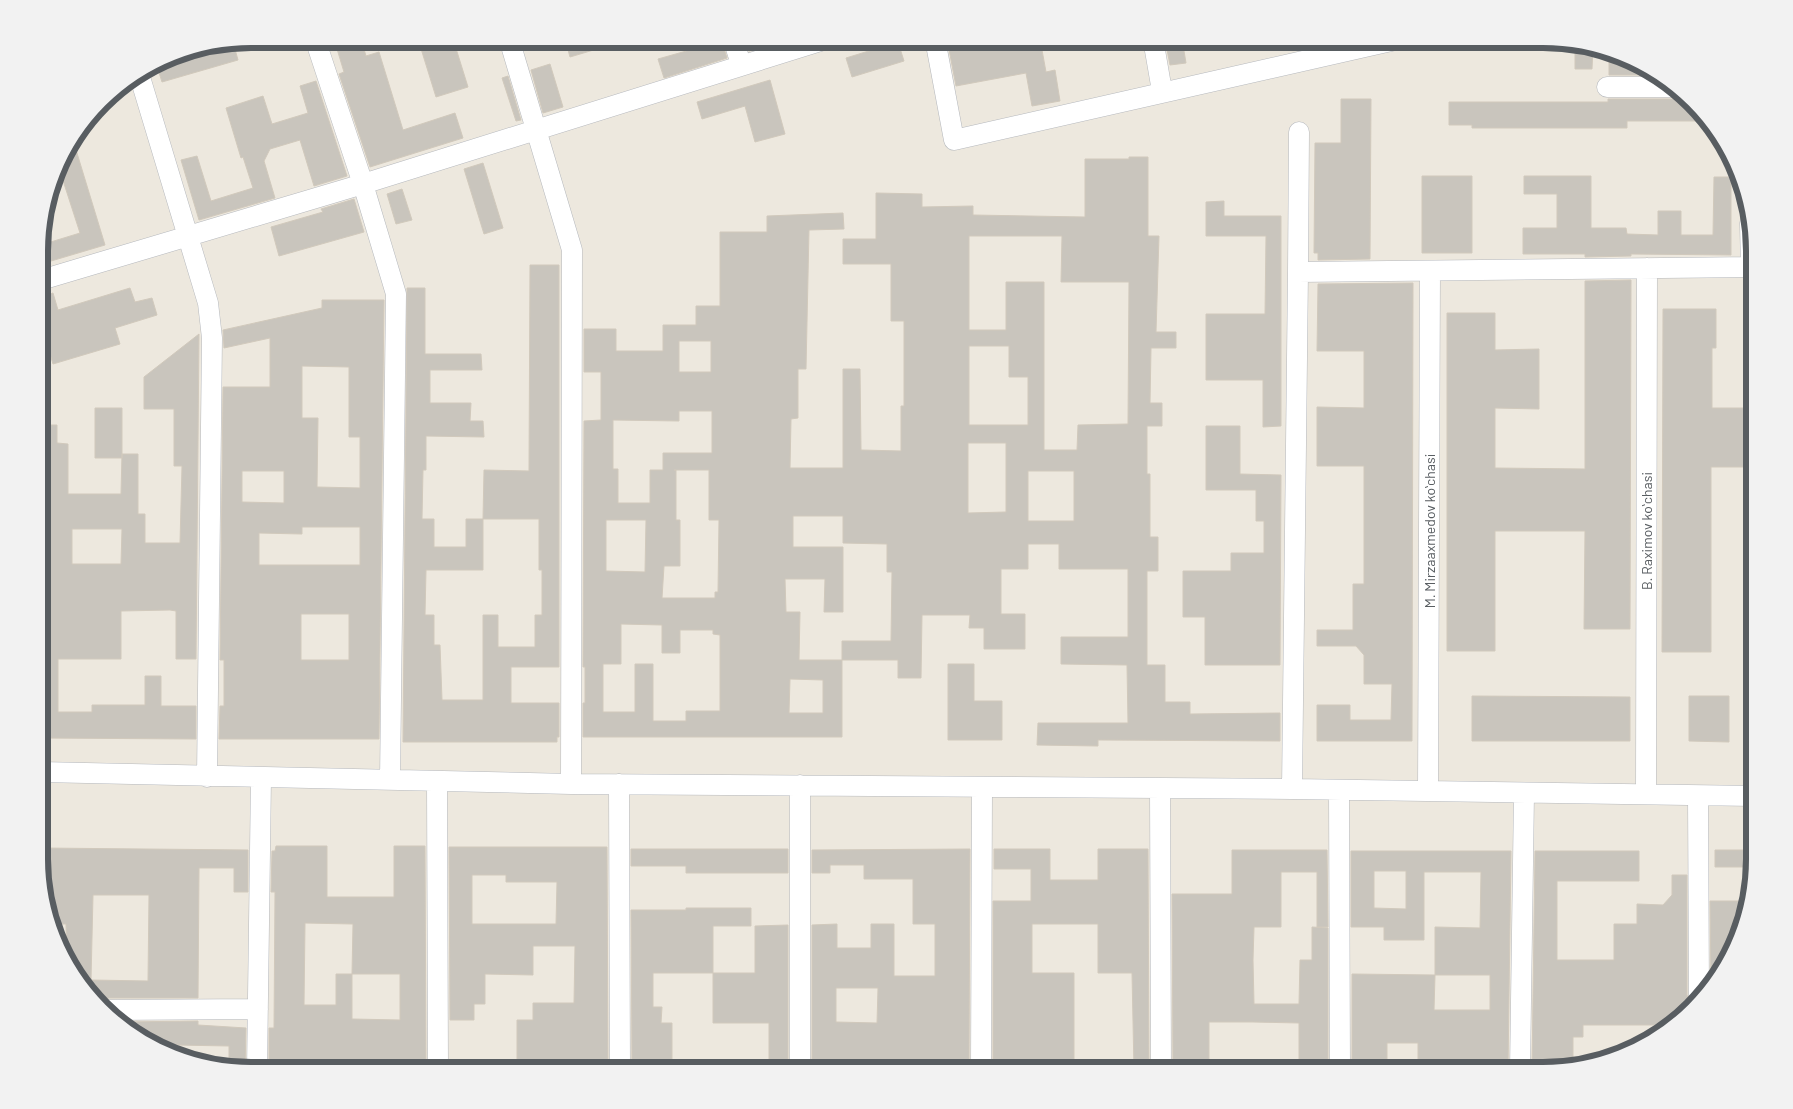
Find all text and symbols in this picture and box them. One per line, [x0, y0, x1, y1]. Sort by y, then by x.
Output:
street label: M. Mirzaaxmedov koʻchasi [1421, 454, 1438, 608]
street label: B. Raximov koʻchasi [1638, 472, 1655, 590]

